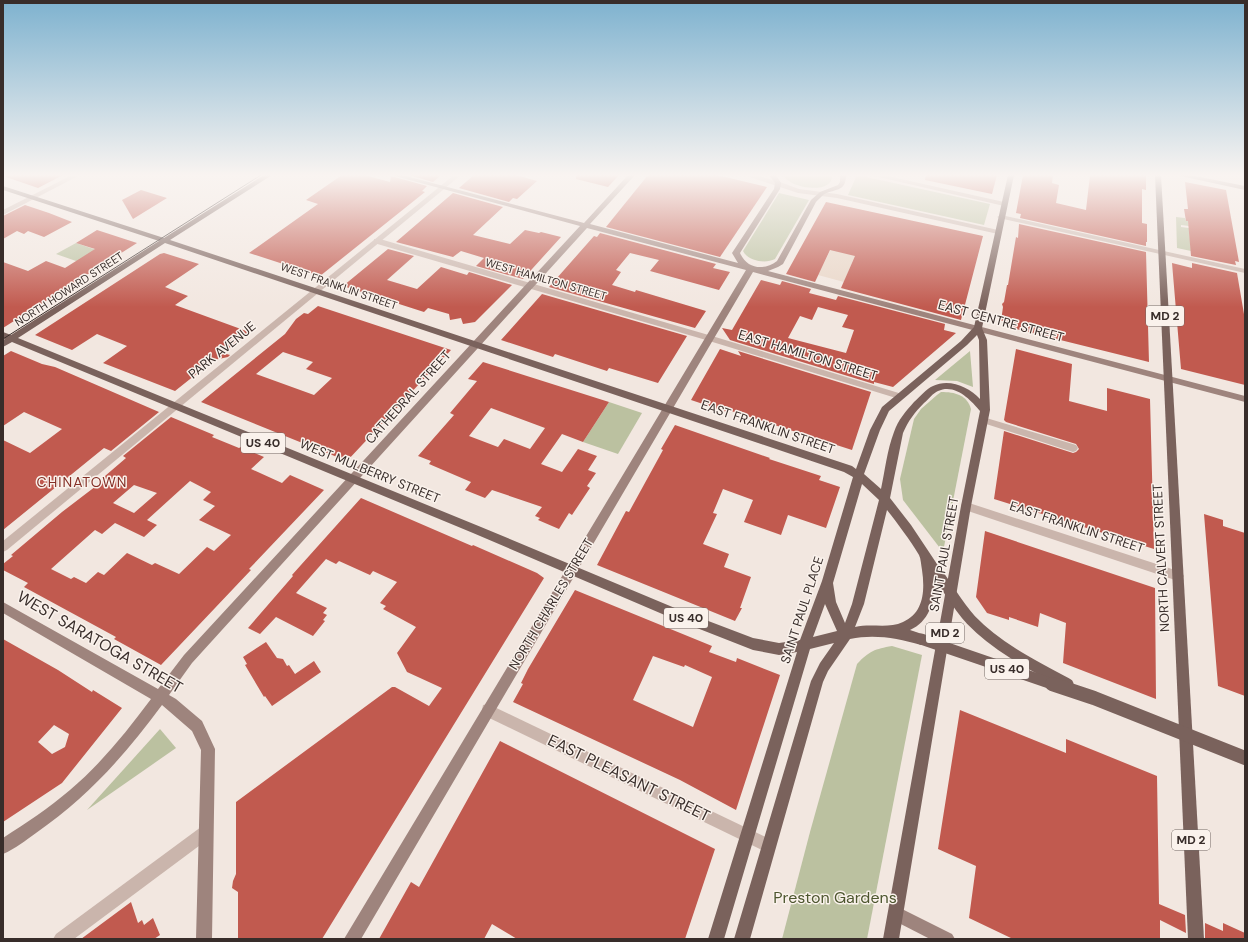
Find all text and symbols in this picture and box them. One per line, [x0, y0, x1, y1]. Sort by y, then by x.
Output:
street label: NORTH HOWARD STREET [12, 249, 126, 329]
street label: WEST HAMILTON STREET [484, 255, 608, 303]
street label: WEST FRANKLIN STREET [279, 259, 399, 313]
street label: EAST CENTRE STREET [936, 296, 1066, 346]
road number: MD 2 [1146, 306, 1184, 326]
street label: PARK AVENUE [185, 318, 259, 382]
street label: EAST HAMILTON STREET [736, 326, 880, 384]
street label: CATHEDRAL STREET [361, 347, 455, 447]
street label: EAST FRANKLIN STREET [699, 396, 837, 458]
road number: US 40 [241, 433, 285, 453]
street label: WEST MULBERRY STREET [297, 435, 443, 507]
district label: CHINATOWN [37, 473, 127, 491]
street label: NORTH CALVERT STREET [1149, 484, 1173, 632]
street label: SAINT PAUL STREET [925, 495, 963, 613]
street label: EAST FRANKLIN STREET [1008, 497, 1146, 557]
street label: NORTH CHARLES STREET [505, 535, 597, 673]
street label: SAINT PAUL PLACE [777, 554, 827, 666]
street label: WEST SARATOGA STREET [13, 586, 187, 698]
road number: US 40 [664, 608, 708, 628]
road number: MD 2 [926, 623, 964, 643]
road number: US 40 [985, 659, 1029, 679]
street label: EAST PLEASANT STREET [544, 730, 714, 826]
road number: MD 2 [1172, 830, 1210, 850]
park label: Preston Gardens [773, 887, 897, 908]

